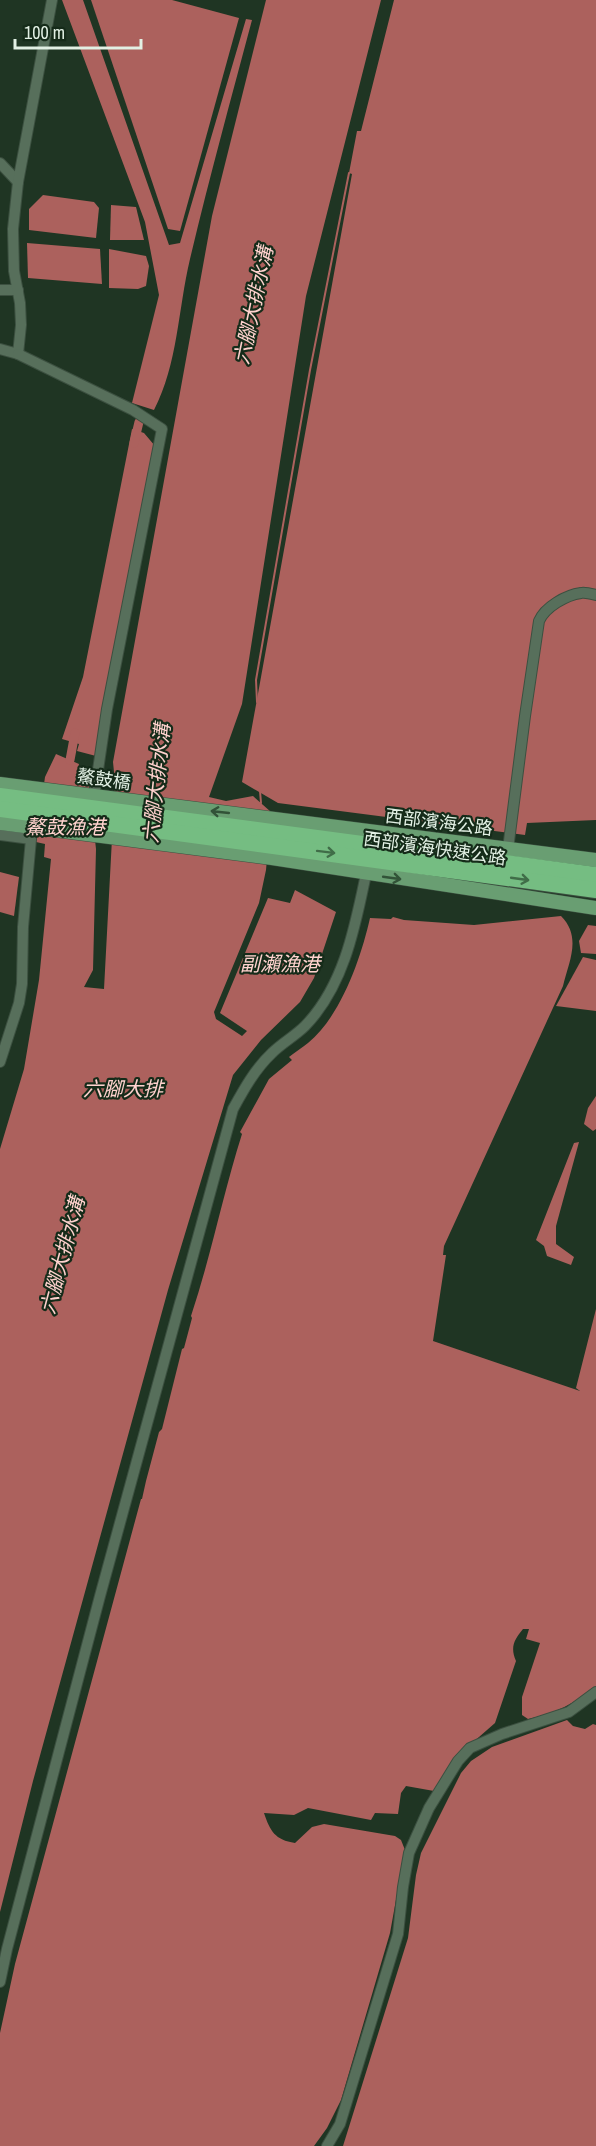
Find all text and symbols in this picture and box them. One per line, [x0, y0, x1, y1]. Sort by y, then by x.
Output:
scale bar [15, 12, 141, 50]
text: 100 m [24, 20, 65, 45]
water label: 六腳大排水溝 [227, 241, 279, 366]
water label: 六腳大排水溝 [136, 719, 176, 844]
street label: 鰲鼓橋 [76, 763, 132, 795]
street label: 西部濱海公路 [384, 803, 494, 841]
one-way arrow [211, 807, 231, 818]
water label: 鰲鼓漁港 [25, 813, 108, 840]
street label: 西部濱海快速公路 [362, 826, 508, 870]
one-way arrow [316, 847, 336, 858]
one-way arrow [382, 872, 402, 883]
one-way arrow [509, 874, 529, 885]
water label: 副瀨漁港 [240, 950, 323, 977]
water label: 六腳大排 [83, 1075, 166, 1102]
water label: 六腳大排水溝 [33, 1191, 91, 1316]

